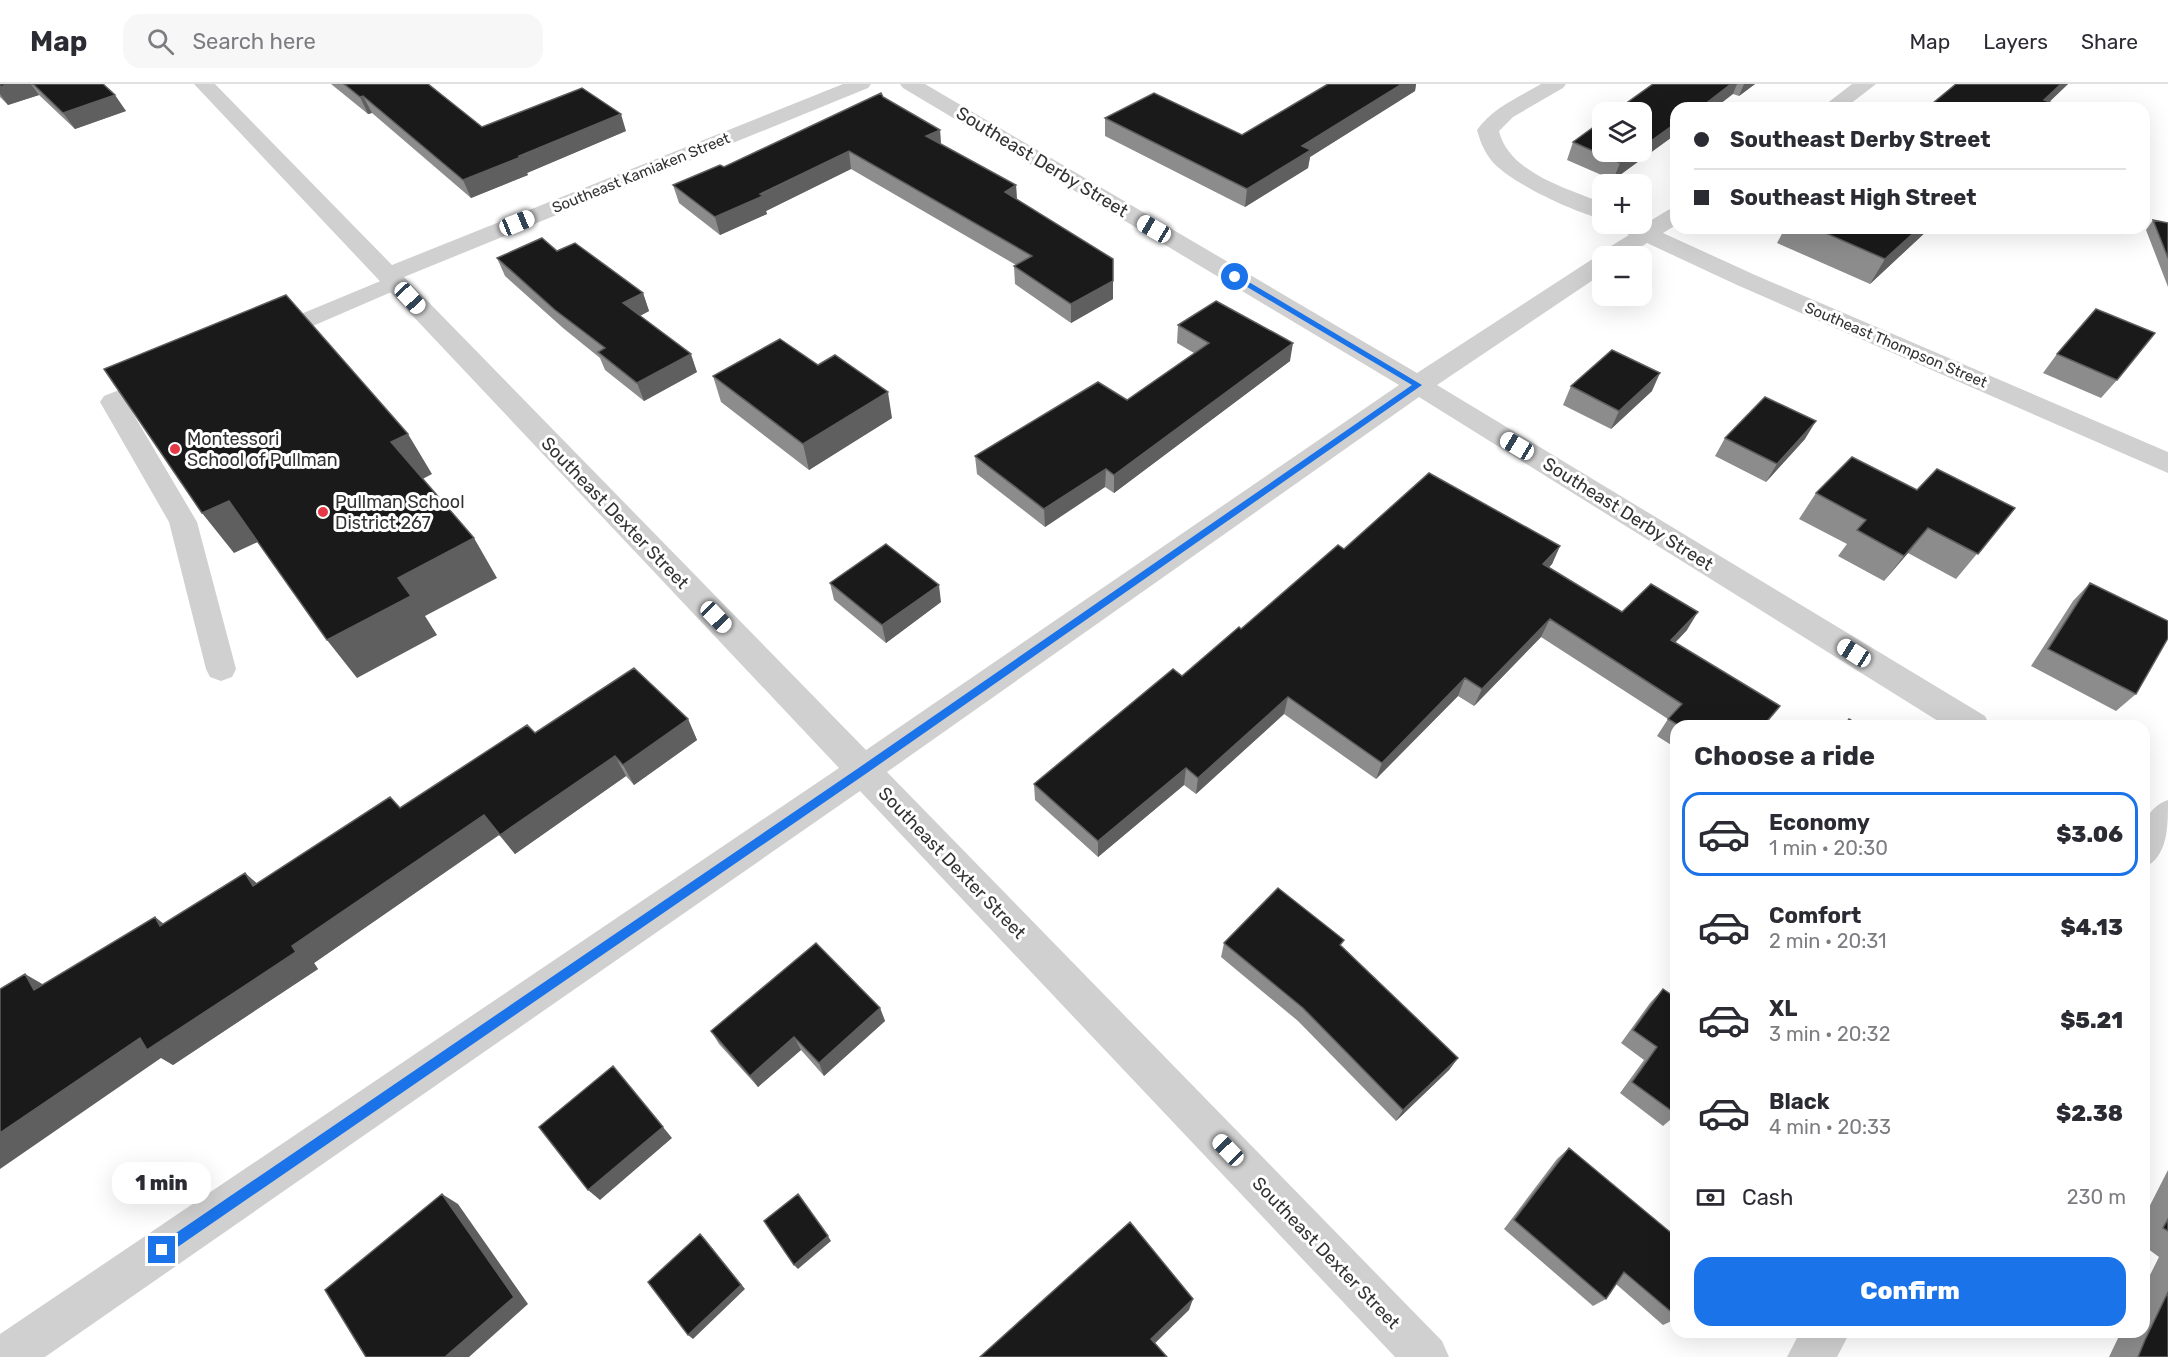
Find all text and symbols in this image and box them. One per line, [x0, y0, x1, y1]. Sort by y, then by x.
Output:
search box [123, 14, 543, 68]
text: Map [30, 25, 87, 58]
icon: search [144, 25, 177, 58]
text: Search here [192, 28, 316, 55]
text: Map [1909, 29, 1950, 54]
text: Layers [1983, 29, 2048, 54]
text: Share [2081, 29, 2138, 54]
street label: Southeast Derby Street [952, 102, 1132, 222]
map controls [1592, 102, 1652, 306]
button: layers [1592, 102, 1652, 162]
text: Southeast Derby Street [1730, 126, 1990, 153]
street label: Southeast Kamiaken Street [549, 129, 733, 217]
button: + [1592, 174, 1652, 234]
text: Southeast High Street [1730, 184, 1977, 211]
car [497, 208, 537, 238]
car [1134, 212, 1174, 246]
button: − [1592, 246, 1652, 306]
route start [1221, 263, 1248, 290]
car [391, 279, 429, 317]
street label: Southeast Thompson Street [1802, 298, 1990, 392]
place label: Montessori School of Pullman [187, 428, 338, 471]
car [1497, 429, 1537, 463]
street label: Southeast Dexter Street [537, 432, 693, 594]
marker: Montessori School of Pullman [168, 442, 182, 456]
street label: Southeast Derby Street [1539, 453, 1717, 575]
place label: Pullman School District 267 [335, 491, 465, 534]
marker: Pullman School District 267 [316, 505, 330, 519]
car [697, 598, 735, 636]
car [1834, 636, 1874, 670]
text: Choose a ride [1694, 740, 1875, 772]
street label: Southeast Dexter Street [874, 782, 1030, 944]
icon: car [1697, 807, 1751, 861]
text: Economy [1769, 809, 1870, 836]
text: $3.06 [2056, 821, 2123, 848]
text: 1 min · 20:30 [1769, 836, 1888, 860]
icon: car [1697, 900, 1751, 954]
text: Comfort [1769, 902, 1861, 929]
text: $4.13 [2061, 914, 2123, 941]
text: 2 min · 20:31 [1769, 929, 1887, 953]
icon: car [1697, 993, 1751, 1047]
text: XL [1769, 995, 1797, 1022]
text: $5.21 [2060, 1007, 2123, 1034]
text: 3 min · 20:32 [1769, 1022, 1890, 1046]
icon: car [1697, 1086, 1751, 1140]
text: Black [1769, 1088, 1830, 1115]
text: $2.38 [2056, 1100, 2123, 1127]
text: 4 min · 20:33 [1769, 1115, 1891, 1139]
car [1209, 1131, 1247, 1169]
callout: 1 min [112, 1163, 212, 1205]
text: 1 min [135, 1171, 188, 1195]
street label: Southeast Dexter Street [1248, 1172, 1404, 1334]
icon: cash [1694, 1181, 1727, 1214]
text: Cash [1742, 1184, 1793, 1211]
text: 230 m [2067, 1185, 2126, 1209]
route end [148, 1236, 175, 1263]
button: Confirm [1694, 1257, 2126, 1326]

